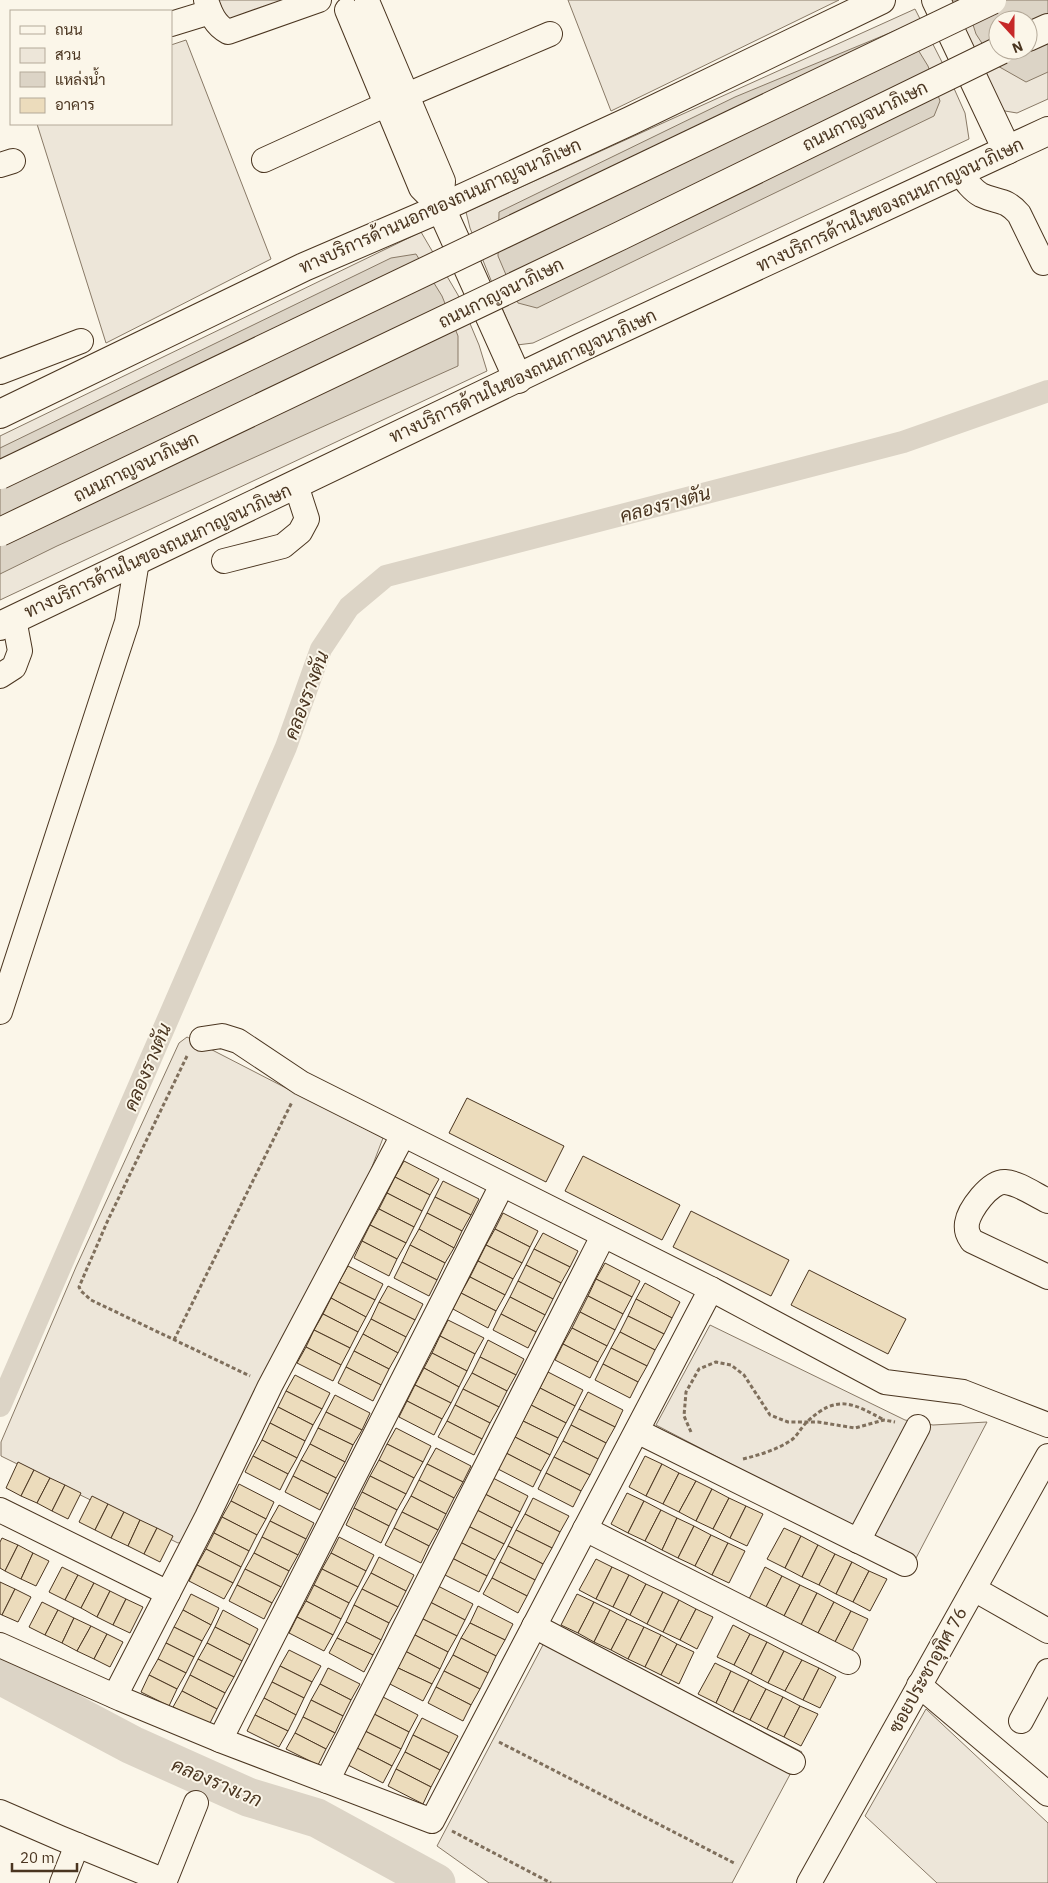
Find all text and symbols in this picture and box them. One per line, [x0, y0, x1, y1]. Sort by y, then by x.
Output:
legend [10, 10, 172, 125]
north arrow [988, 10, 1038, 60]
text: ถนน [55, 20, 83, 39]
text: N [1010, 37, 1026, 57]
text: สวน [55, 45, 81, 64]
text: แหล่งน้ำ [55, 67, 106, 89]
street label: ถนนกาญจนาภิเษก [798, 75, 931, 156]
text: อาคาร [55, 95, 95, 114]
street label: ทางบริการด้านในของถนนกาญจนาภิเษก [752, 131, 1027, 277]
street label: ทางบริการด้านนอกของถนนกาญจนาภิเษก [295, 133, 584, 278]
street label: ถนนกาญจนาภิเษก [434, 252, 567, 333]
street label: ทางบริการด้านในของถนนกาญจนาภิเษก [385, 302, 660, 448]
street label: ถนนกาญจนาภิเษก [69, 426, 202, 507]
street label: ทางบริการด้านในของถนนกาญจนาภิเษก [20, 477, 295, 623]
water label: คลองรางตัน [617, 480, 713, 528]
water label: คลองรางตัน [278, 647, 334, 743]
water label: คลองรางตัน [118, 1020, 176, 1114]
street label: ซอยประชาอุทิศ 76 [883, 1603, 973, 1737]
water label: คลองรางเวก [168, 1752, 266, 1812]
scale bar [12, 1840, 78, 1872]
text: 20 m [20, 1848, 55, 1867]

